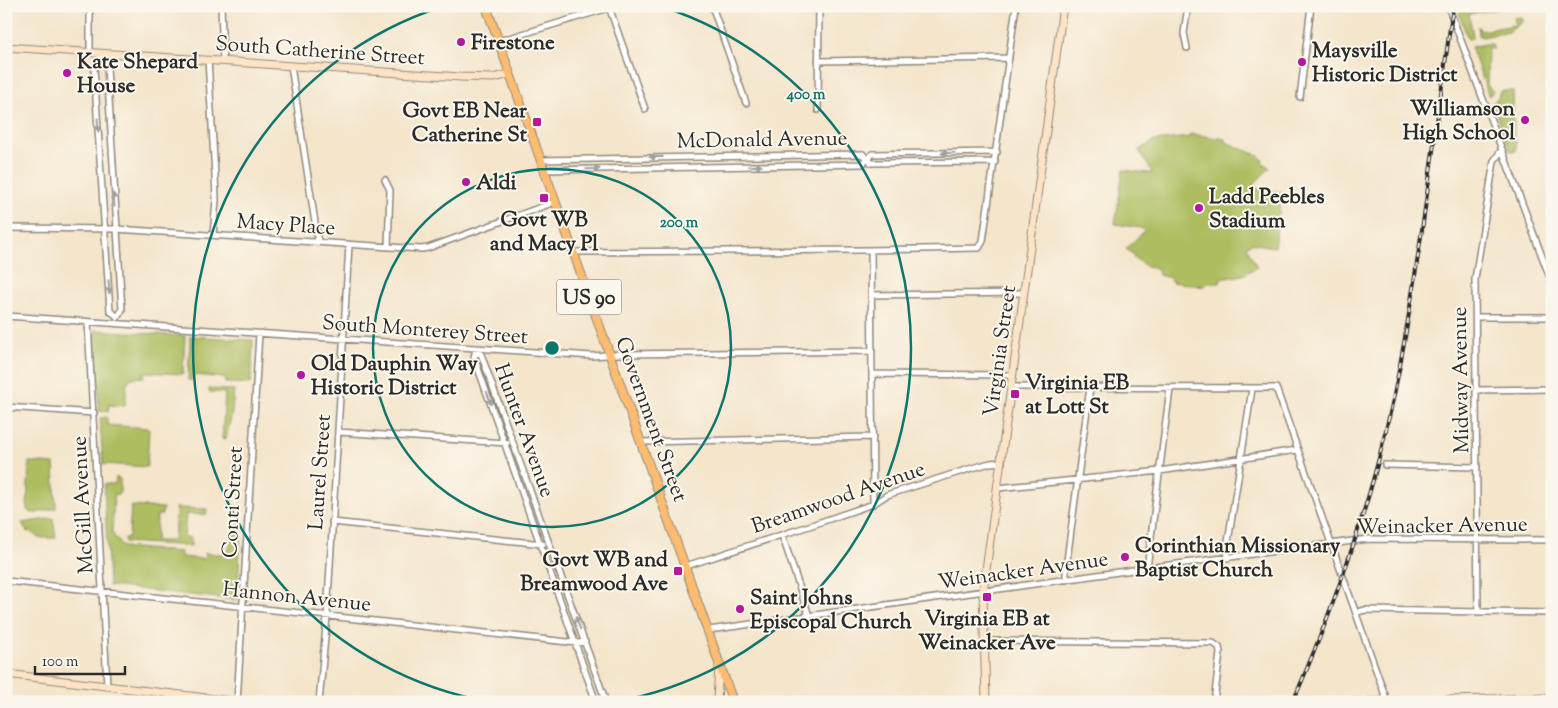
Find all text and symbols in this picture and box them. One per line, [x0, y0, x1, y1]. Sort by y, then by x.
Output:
place label: Firestone [471, 29, 555, 59]
street label: South Catherine Street [214, 30, 426, 74]
marker: Firestone [455, 36, 467, 48]
place label: Maysville Historic District [1312, 37, 1458, 91]
place label: Kate Shepard House [77, 48, 198, 102]
marker: Maysville Historic District [1296, 56, 1308, 68]
marker: Kate Shepard House [61, 67, 73, 79]
text: 400 m [786, 85, 826, 106]
place label: Williamson High School [1403, 95, 1516, 149]
place label: Govt EB Near Catherine St [402, 97, 528, 151]
marker: Williamson High School [1519, 114, 1531, 126]
marker: Govt EB Near Catherine St [531, 116, 543, 128]
one-way arrow [94, 117, 102, 133]
street label: McDonald Avenue [676, 125, 848, 157]
one-way arrow [940, 149, 956, 157]
one-way arrow [648, 153, 664, 161]
one-way arrow [748, 162, 764, 170]
one-way arrow [585, 164, 601, 172]
place label: Aldi [476, 169, 517, 199]
marker: Aldi [460, 176, 472, 188]
place label: Ladd Peebles Stadium [1209, 183, 1324, 237]
one-way arrow [110, 192, 118, 208]
marker: Govt WB and Macy Pl [538, 192, 550, 204]
marker: Ladd Peebles Stadium [1193, 202, 1205, 214]
place label: Govt WB and Macy Pl [490, 206, 598, 260]
street label: Macy Place [235, 208, 336, 244]
text: 200 m [660, 213, 699, 234]
one-way arrow [105, 279, 113, 295]
road number: US 90 [556, 280, 622, 314]
street label: Virginia Street [977, 284, 1025, 419]
street label: Midway Avenue [1446, 306, 1478, 454]
street label: South Monterey Street [321, 309, 529, 353]
street label: Government Street [606, 333, 694, 506]
centre of rings [543, 339, 561, 357]
place label: Old Dauphin Way Historic District [311, 350, 478, 404]
street label: Hunter Avenue [485, 360, 561, 502]
marker: Old Dauphin Way Historic District [295, 369, 307, 381]
place label: Virginia EB at Lott St [1025, 369, 1130, 423]
marker: Virginia EB at Lott St [1009, 388, 1021, 400]
one-way arrow [485, 391, 493, 406]
street label: Laurel Street [302, 413, 340, 531]
street label: McGill Avenue [65, 435, 103, 575]
street label: Conti Street [216, 445, 252, 559]
street label: Breamwood Avenue [748, 455, 930, 543]
street label: Weinacker Avenue [1356, 511, 1528, 543]
place label: Corinthian Missionary Baptist Church [1135, 532, 1341, 586]
street label: Weinacker Avenue [936, 545, 1110, 599]
place label: Govt WB and Breamwood Ave [520, 546, 668, 600]
marker: Corinthian Missionary Baptist Church [1119, 551, 1131, 563]
marker: Govt WB and Breamwood Ave [672, 565, 684, 577]
street label: Hannon Avenue [221, 575, 373, 621]
place label: Saint Johns Episcopal Church [750, 584, 912, 638]
marker: Virginia EB at Weinacker Ave [981, 591, 993, 603]
marker: Saint Johns Episcopal Church [734, 603, 746, 615]
place label: Virginia EB at Weinacker Ave [918, 605, 1056, 659]
one-way arrow [574, 615, 582, 630]
scale bar [35, 643, 125, 675]
text: 100 m [42, 652, 79, 673]

